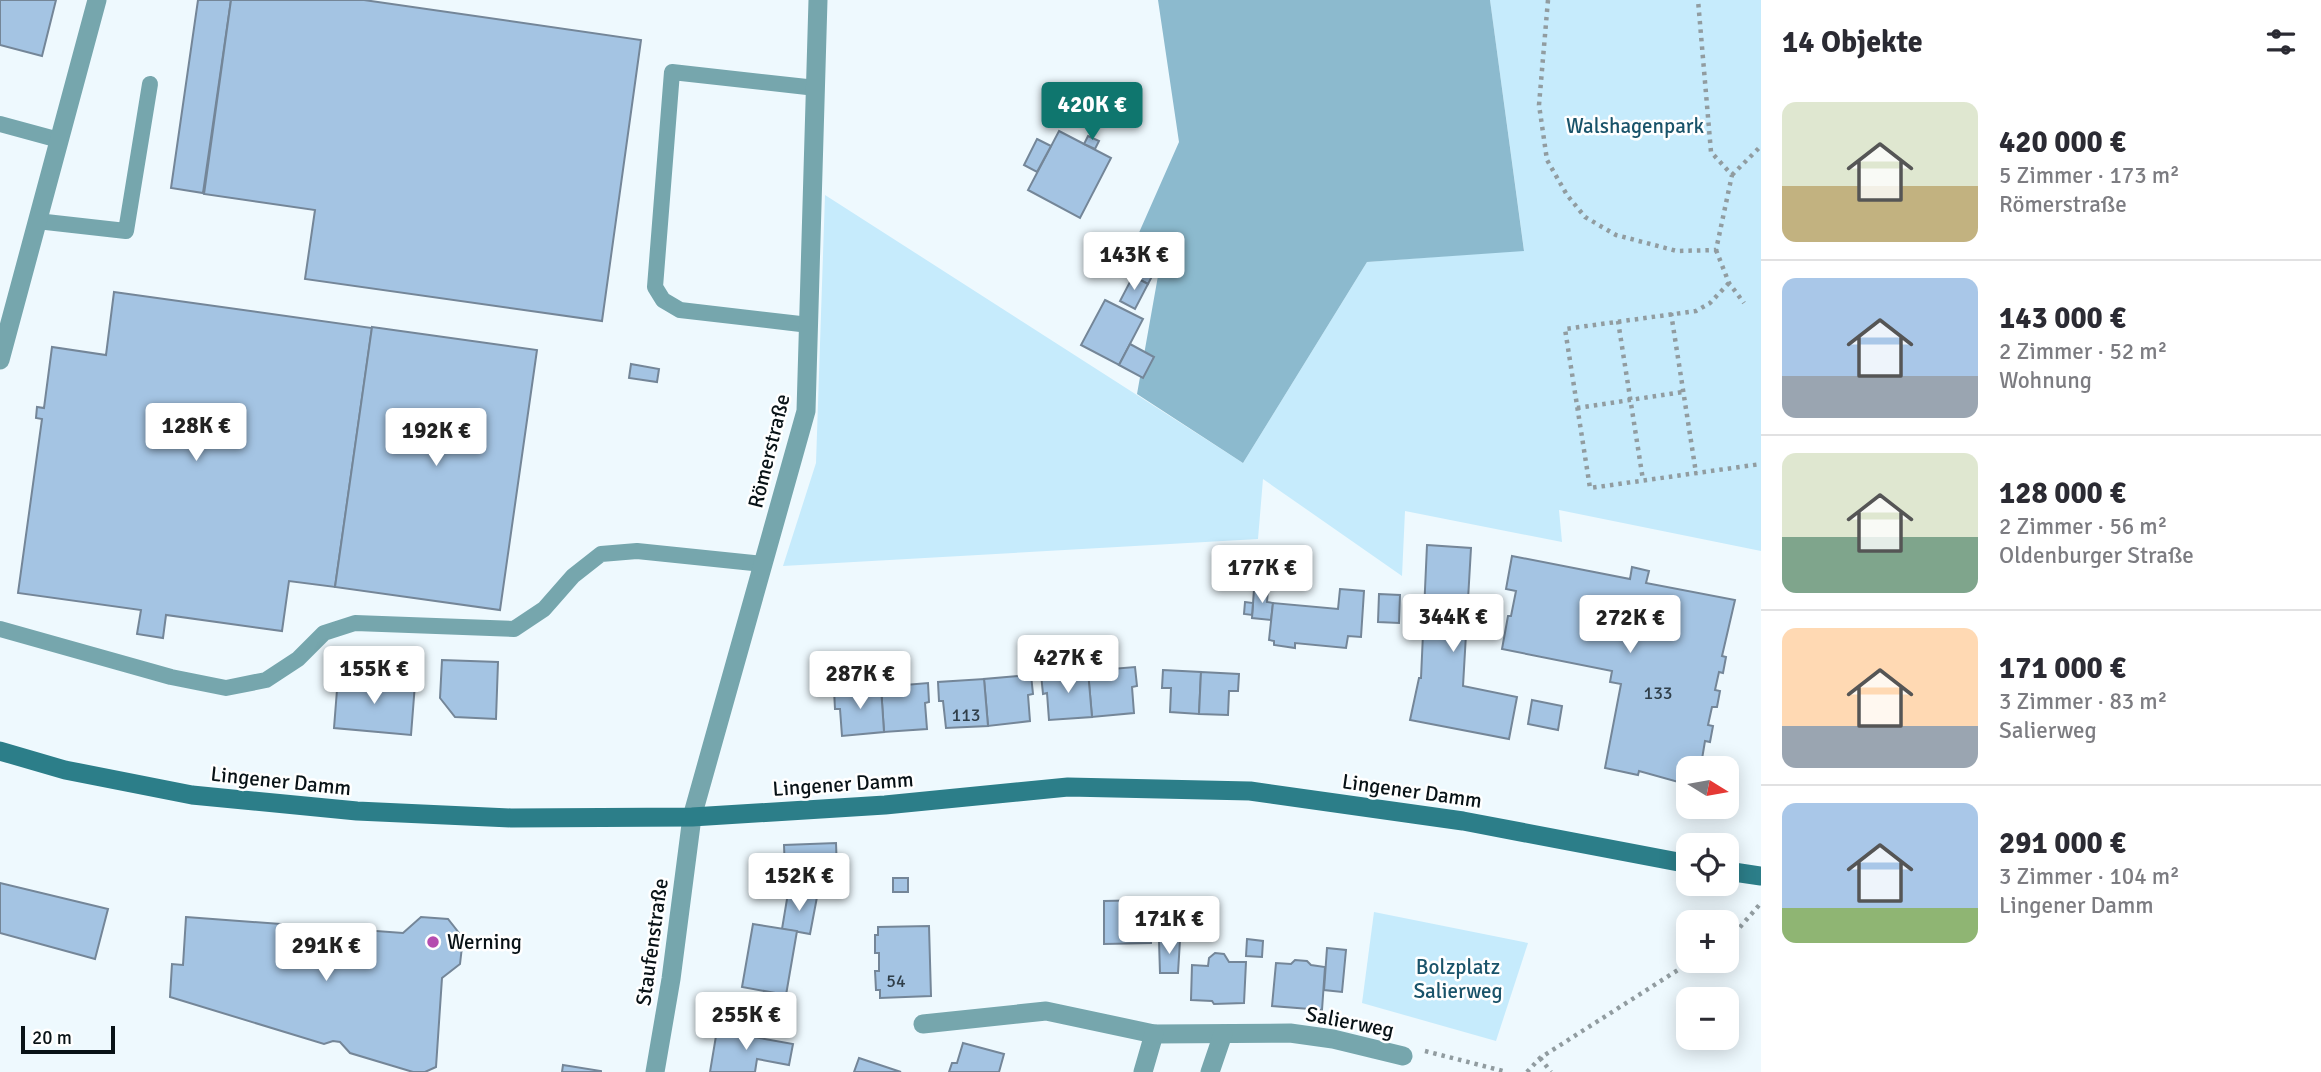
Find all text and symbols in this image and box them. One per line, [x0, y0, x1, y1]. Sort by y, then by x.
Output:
icon: filters [2262, 23, 2300, 61]
text: 14 Objekte [1782, 24, 1923, 61]
pin: 420K € [1035, 82, 1149, 142]
text: 420K € [1057, 90, 1127, 119]
park label: Walshagenpark [1566, 113, 1705, 139]
text: 420 000 € [1999, 124, 2126, 161]
icon: home [1838, 130, 1922, 214]
text: 5 Zimmer · 173 m² [1999, 161, 2180, 190]
text: Römerstraße [1999, 190, 2127, 219]
pin: 143K € [1077, 232, 1191, 292]
text: 143K € [1099, 240, 1169, 269]
text: 143 000 € [1999, 300, 2126, 337]
icon: home [1838, 306, 1922, 390]
text: 2 Zimmer · 52 m² [1999, 337, 2167, 366]
text: Wohnung [1999, 366, 2092, 395]
street label: Römerstraße [742, 391, 796, 511]
pin: 128K € [139, 404, 253, 463]
pin: 192K € [379, 408, 493, 468]
text: 128K € [161, 411, 231, 440]
text: 192K € [401, 416, 471, 445]
text: 128 000 € [1999, 475, 2126, 512]
icon: home [1838, 481, 1922, 565]
text: 2 Zimmer · 56 m² [1999, 512, 2167, 541]
text: Oldenburger Straße [1999, 541, 2194, 570]
pin: 177K € [1205, 546, 1319, 605]
text: 177K € [1227, 553, 1297, 582]
pin: 344K € [1396, 594, 1510, 654]
pin: 272K € [1573, 596, 1687, 655]
text: 344K € [1418, 602, 1488, 631]
text: 272K € [1595, 603, 1665, 632]
pin: 427K € [1011, 636, 1125, 695]
text: 427K € [1033, 643, 1103, 672]
pin: 155K € [317, 646, 431, 706]
text: 171 000 € [1999, 650, 2126, 687]
pin: 287K € [803, 652, 917, 711]
text: 155K € [339, 654, 409, 683]
icon: home [1838, 656, 1922, 740]
text: 287K € [825, 659, 895, 688]
house number: 133 [1643, 682, 1673, 704]
text: 3 Zimmer · 83 m² [1999, 687, 2167, 716]
house number: 113 [951, 704, 981, 726]
text: Salierweg [1999, 716, 2097, 745]
north arrow [1676, 756, 1740, 819]
map controls [1676, 756, 1739, 1050]
street label: Lingener Damm [209, 761, 353, 801]
street label: Lingener Damm [772, 766, 914, 802]
street label: Lingener Damm [1340, 768, 1484, 814]
text: 291 000 € [1999, 825, 2126, 862]
icon: home [1838, 831, 1922, 915]
button: locate [1676, 833, 1739, 896]
pin: 152K € [742, 853, 856, 913]
text: 152K € [764, 861, 834, 890]
text: 3 Zimmer · 104 m² [1999, 862, 2180, 891]
street label: Staufenstraße [630, 877, 674, 1007]
text: Lingener Damm [1999, 891, 2154, 920]
pin: 171K € [1112, 897, 1226, 956]
text: 171K € [1134, 904, 1204, 933]
button: + [1676, 910, 1739, 973]
pin: 291K € [269, 923, 383, 983]
place label: Werning [447, 929, 522, 955]
text: 291K € [291, 931, 361, 960]
marker: Werning [425, 934, 441, 950]
park label: Bolzplatz Salierweg [1413, 954, 1503, 1004]
house number: 54 [886, 970, 906, 992]
button: − [1676, 987, 1739, 1050]
pin: 255K € [689, 992, 803, 1052]
text: 255K € [711, 1000, 781, 1029]
street label: Salierweg [1304, 1001, 1396, 1043]
scale bar [21, 1023, 116, 1055]
text: 20 m [32, 1026, 72, 1050]

